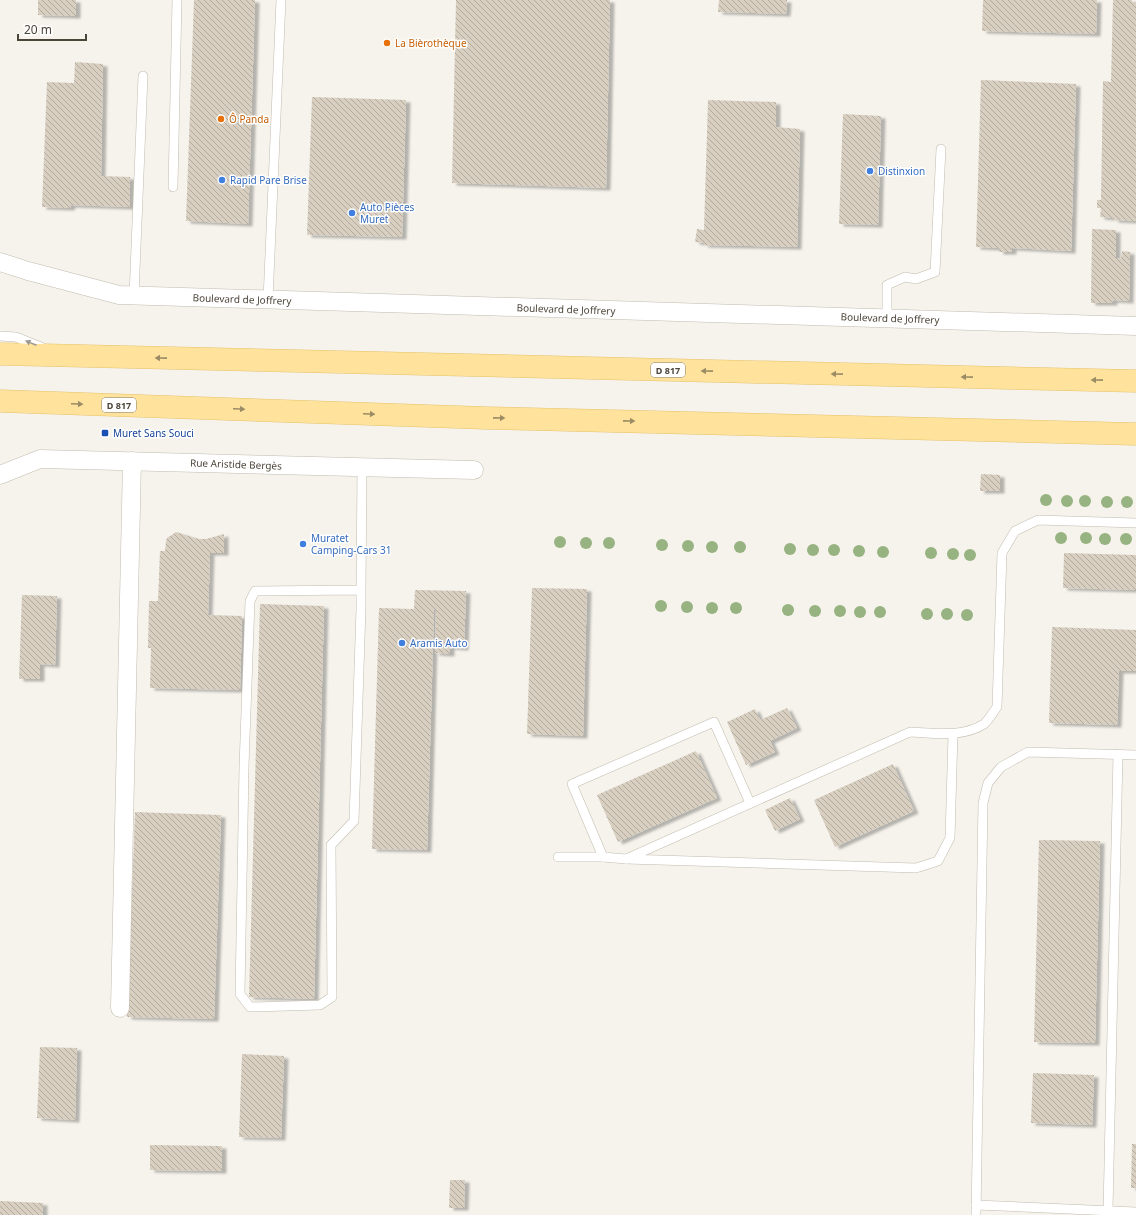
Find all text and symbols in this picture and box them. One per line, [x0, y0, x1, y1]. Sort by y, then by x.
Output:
scale bar [18, 16, 86, 42]
text: 20 m [24, 21, 52, 38]
place label: La Bièrothèque [395, 36, 467, 50]
marker: La Bièrothèque [382, 38, 392, 48]
place label: Ô Panda [229, 112, 269, 126]
marker: Ô Panda [216, 114, 226, 124]
place label: Distinxion [878, 164, 925, 178]
marker: Distinxion [865, 166, 875, 176]
place label: Rapid Pare Brise [230, 173, 307, 187]
marker: Rapid Pare Brise [217, 175, 227, 185]
place label: Auto Pièces Muret [360, 200, 415, 226]
marker: Auto Pièces Muret [347, 208, 357, 218]
street label: Boulevard de Joffrery [192, 290, 293, 308]
street label: Boulevard de Joffrery [516, 300, 617, 318]
street label: Boulevard de Joffrery [840, 309, 941, 327]
one-way arrow [26, 340, 37, 346]
one-way arrow [154, 355, 167, 361]
road number: D 817 [651, 363, 685, 377]
one-way arrow [700, 368, 713, 374]
one-way arrow [830, 371, 843, 377]
one-way arrow [960, 374, 973, 380]
one-way arrow [1090, 377, 1103, 383]
road number: D 817 [102, 398, 136, 412]
one-way arrow [71, 401, 84, 407]
one-way arrow [233, 406, 245, 413]
one-way arrow [363, 411, 376, 417]
one-way arrow [493, 415, 506, 421]
one-way arrow [623, 418, 635, 425]
place label: Muret Sans Souci [113, 426, 194, 440]
marker: Muret Sans Souci [100, 428, 110, 438]
street label: Rue Aristide Bergès [190, 455, 282, 473]
place label: Muratet Camping-Cars 31 [311, 531, 391, 557]
marker: Muratet Camping-Cars 31 [298, 539, 308, 549]
place label: Aramis Auto [410, 636, 467, 650]
marker: Aramis Auto [397, 638, 407, 648]

